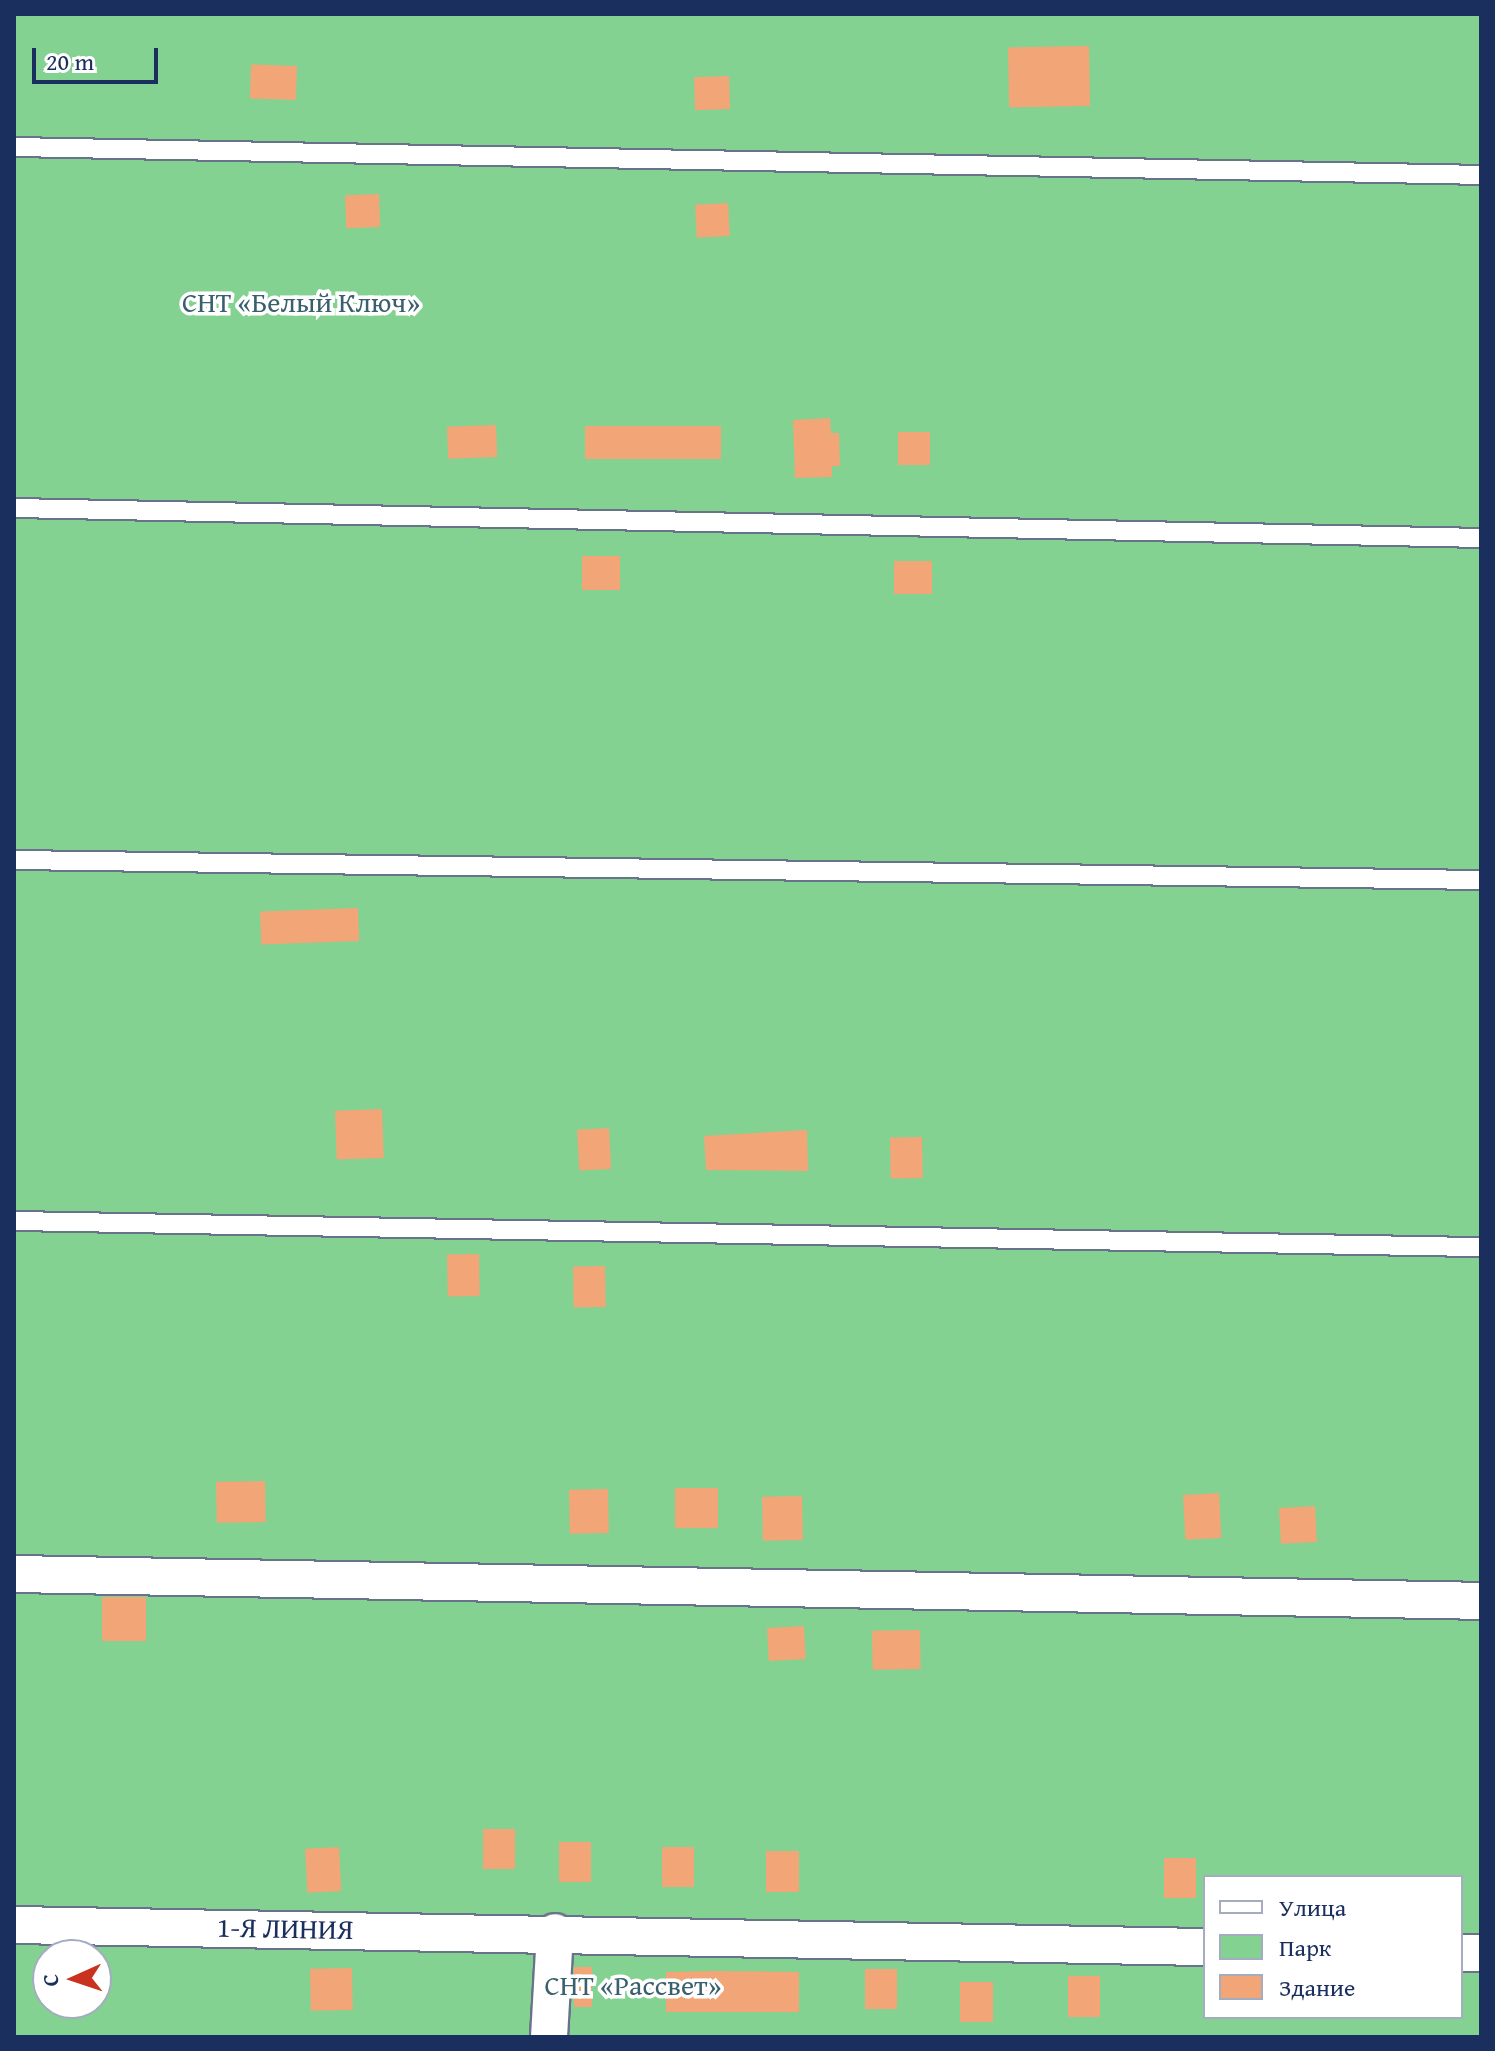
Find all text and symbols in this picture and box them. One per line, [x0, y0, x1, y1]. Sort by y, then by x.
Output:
scale bar [36, 32, 162, 82]
text: 20 m [46, 44, 94, 79]
park label: СНТ «Белый Ключ» [182, 285, 420, 319]
legend [1203, 1875, 1463, 2019]
text: Улица [1279, 1890, 1346, 1925]
street label: 1-Я ЛИНИЯ [217, 1910, 353, 1946]
text: Парк [1279, 1930, 1331, 1965]
north arrow [32, 1939, 112, 2019]
park label: СНТ «Рассвет» [545, 1968, 721, 2002]
text: Здание [1279, 1970, 1355, 2005]
text: С [34, 1973, 66, 1987]

